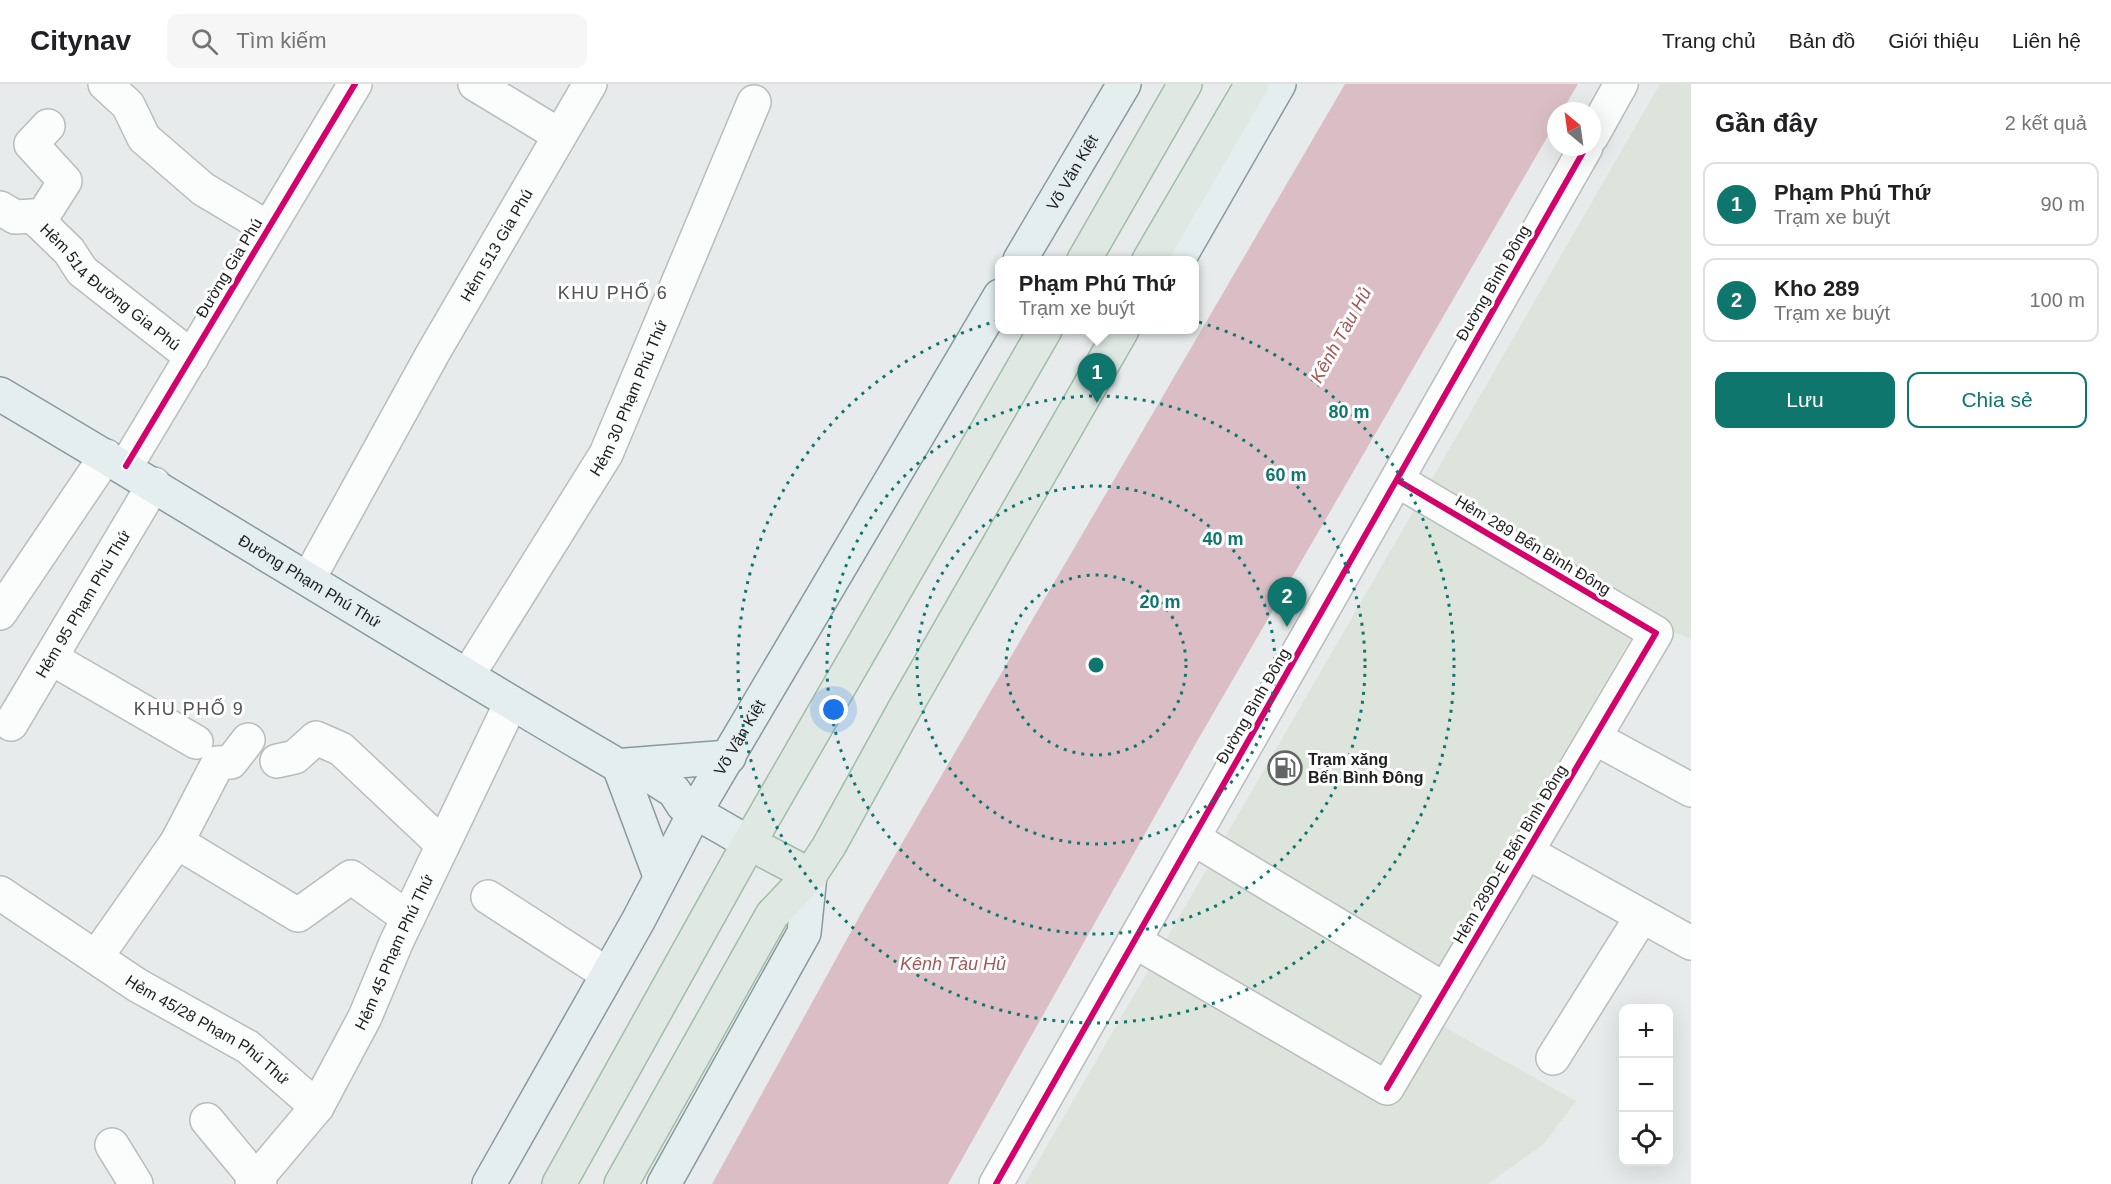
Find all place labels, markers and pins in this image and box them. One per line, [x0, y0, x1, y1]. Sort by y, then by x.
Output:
pin: 1 [1078, 354, 1116, 403]
pin: 2 [1268, 578, 1306, 627]
centre of rings [1086, 655, 1106, 675]
fuel station icon: Trạm xăng Bến Bình Đông [1267, 750, 1303, 786]
place label: Trạm xăng Bến Bình Đông [1308, 751, 1424, 786]

